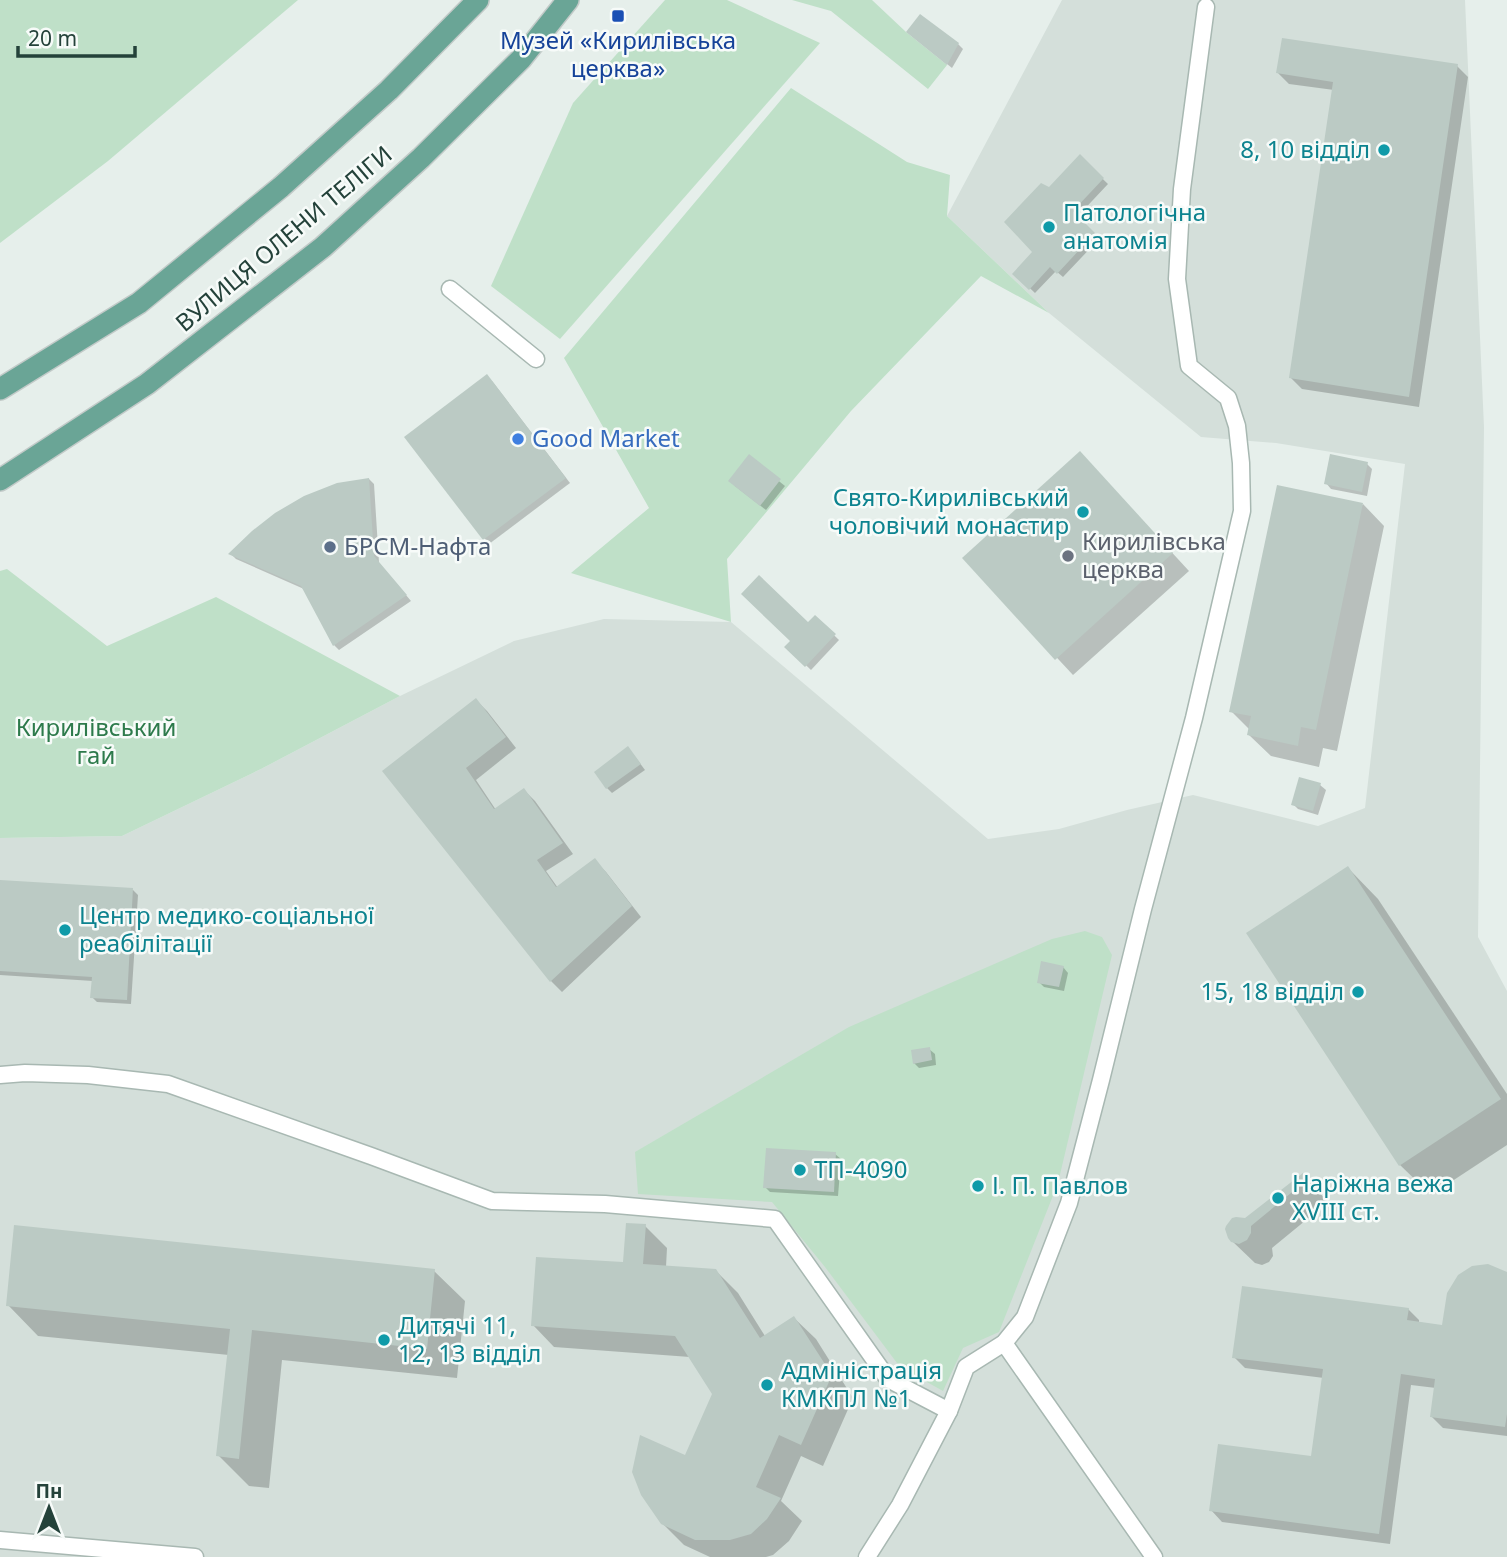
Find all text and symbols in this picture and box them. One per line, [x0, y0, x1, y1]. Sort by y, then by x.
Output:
marker: Музей «Кирилівська церква» [610, 8, 626, 24]
scale bar [18, 14, 135, 58]
place label: Музей «Кирилівська церква» [500, 23, 736, 84]
text: 20 m [28, 24, 77, 52]
place label: 8, 10 відділ [1240, 132, 1370, 165]
street label: ВУЛИЦЯ ОЛЕНИ ТЕЛІГИ [168, 137, 398, 338]
marker: 8, 10 відділ [1376, 142, 1392, 158]
place label: Патологічна анатомія [1063, 195, 1206, 256]
marker: Патологічна анатомія [1041, 219, 1057, 235]
place label: Good Market [532, 421, 680, 454]
marker: Good Market [510, 431, 526, 447]
place label: Свято-Кирилівський чоловічий монастир [829, 480, 1069, 541]
marker: Свято-Кирилівський чоловічий монастир [1075, 504, 1091, 520]
place label: Кирилівська церква [1082, 524, 1226, 585]
place label: БРСМ-Нафта [344, 529, 491, 562]
marker: БРСМ-Нафта [322, 539, 338, 555]
marker: Кирилівська церква [1060, 548, 1076, 564]
park label: Кирилівський гай [16, 710, 176, 771]
place label: Центр медико-соціальної реабілітації [79, 898, 374, 959]
marker: Центр медико-соціальної реабілітації [57, 922, 73, 938]
place label: 15, 18 відділ [1201, 974, 1344, 1007]
marker: 15, 18 відділ [1350, 984, 1366, 1000]
place label: ТП-4090 [814, 1152, 908, 1185]
marker: ТП-4090 [792, 1162, 808, 1178]
place label: Наріжна вежа XVIII ст. [1292, 1166, 1454, 1227]
place label: І. П. Павлов [992, 1168, 1128, 1201]
marker: І. П. Павлов [970, 1178, 986, 1194]
marker: Наріжна вежа XVIII ст. [1270, 1190, 1286, 1206]
place label: Дитячі 11, 12, 13 відділ [398, 1308, 541, 1369]
marker: Дитячі 11, 12, 13 відділ [376, 1332, 392, 1348]
place label: Адміністрація КМКПЛ №1 [781, 1353, 942, 1414]
marker: Адміністрація КМКПЛ №1 [759, 1377, 775, 1393]
north arrow [14, 1473, 84, 1543]
text: Пн [36, 1478, 62, 1504]

